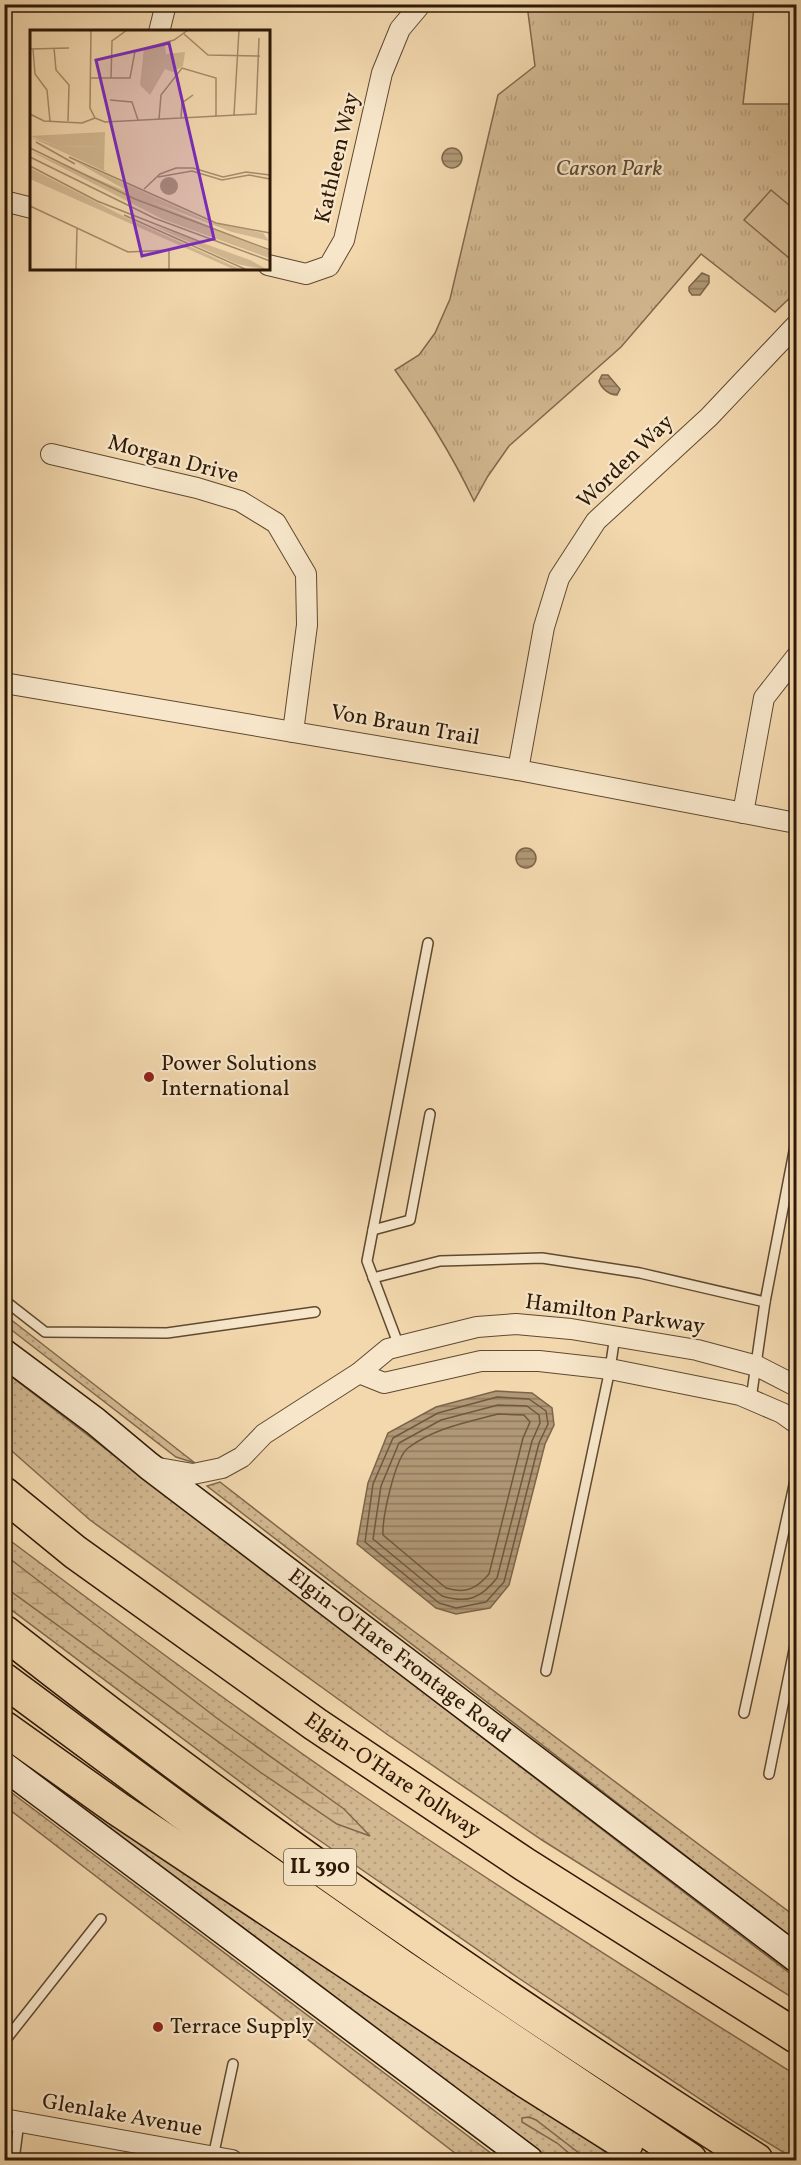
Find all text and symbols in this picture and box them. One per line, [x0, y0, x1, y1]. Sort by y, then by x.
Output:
inset map [30, 30, 270, 270]
street label: Kathleen Way [308, 89, 368, 226]
park label: Carson Park [556, 154, 662, 185]
street label: Worden Way [571, 408, 681, 516]
street label: Morgan Drive [104, 428, 242, 492]
street label: Von Braun Trail [328, 698, 482, 754]
place label: Power Solutions International [161, 1049, 317, 1105]
marker: Power Solutions International [142, 1070, 156, 1084]
street label: Hamilton Parkway [523, 1287, 707, 1343]
street label: Elgin-O'Hare Frontage Road [281, 1561, 517, 1751]
street label: Elgin-O'Hare Tollway [298, 1705, 487, 1846]
road number: IL 390 [284, 1849, 356, 1885]
place label: Terrace Supply [170, 2012, 314, 2043]
marker: Terrace Supply [151, 2020, 165, 2034]
street label: Glenlake Avenue [39, 2087, 205, 2145]

